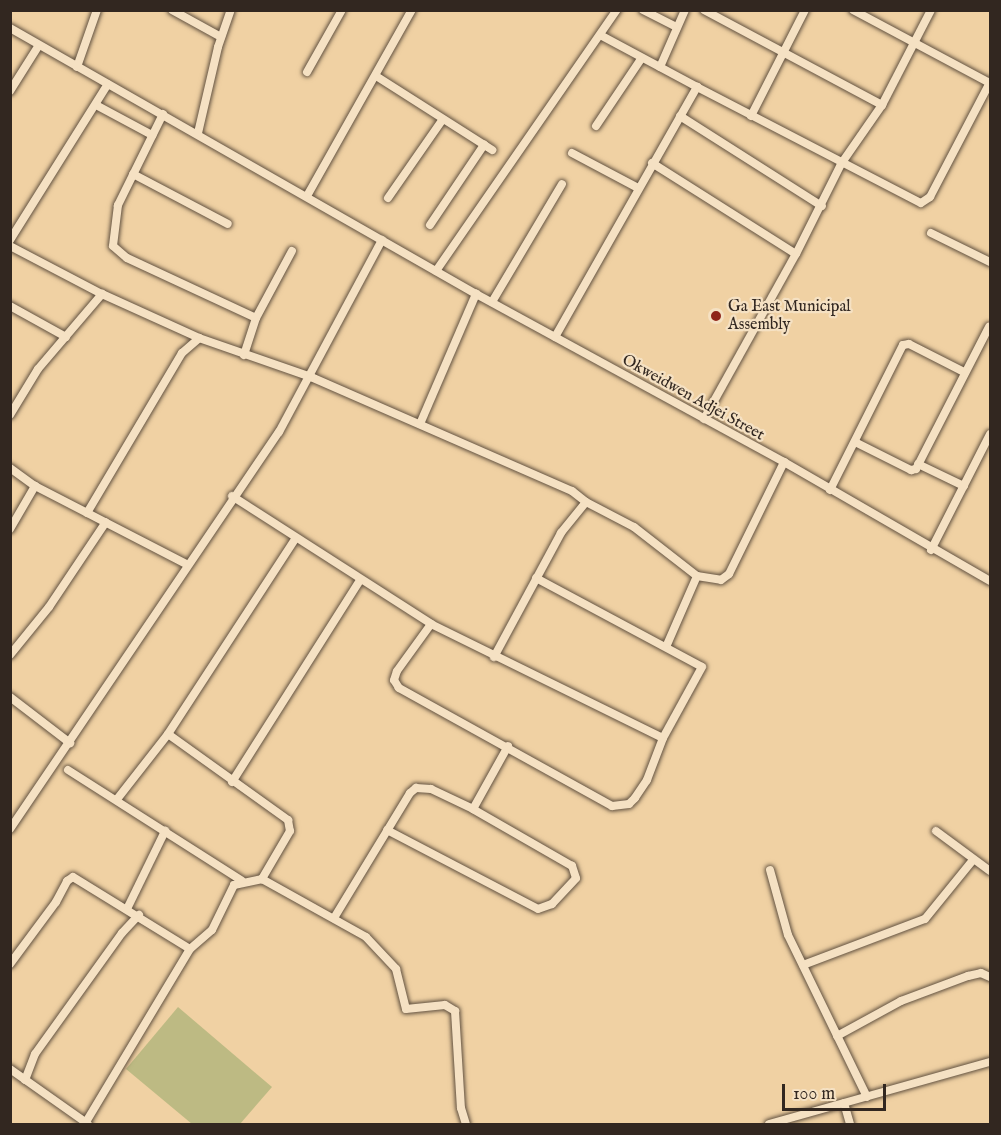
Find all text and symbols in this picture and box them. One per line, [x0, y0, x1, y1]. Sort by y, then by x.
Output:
place label: Ga East Municipal Assembly [728, 297, 851, 335]
marker: Ga East Municipal Assembly [709, 309, 723, 323]
street label: Okweidwen Adjei Street [618, 351, 768, 445]
scale bar [785, 1072, 888, 1110]
text: 100 m [793, 1083, 835, 1106]

